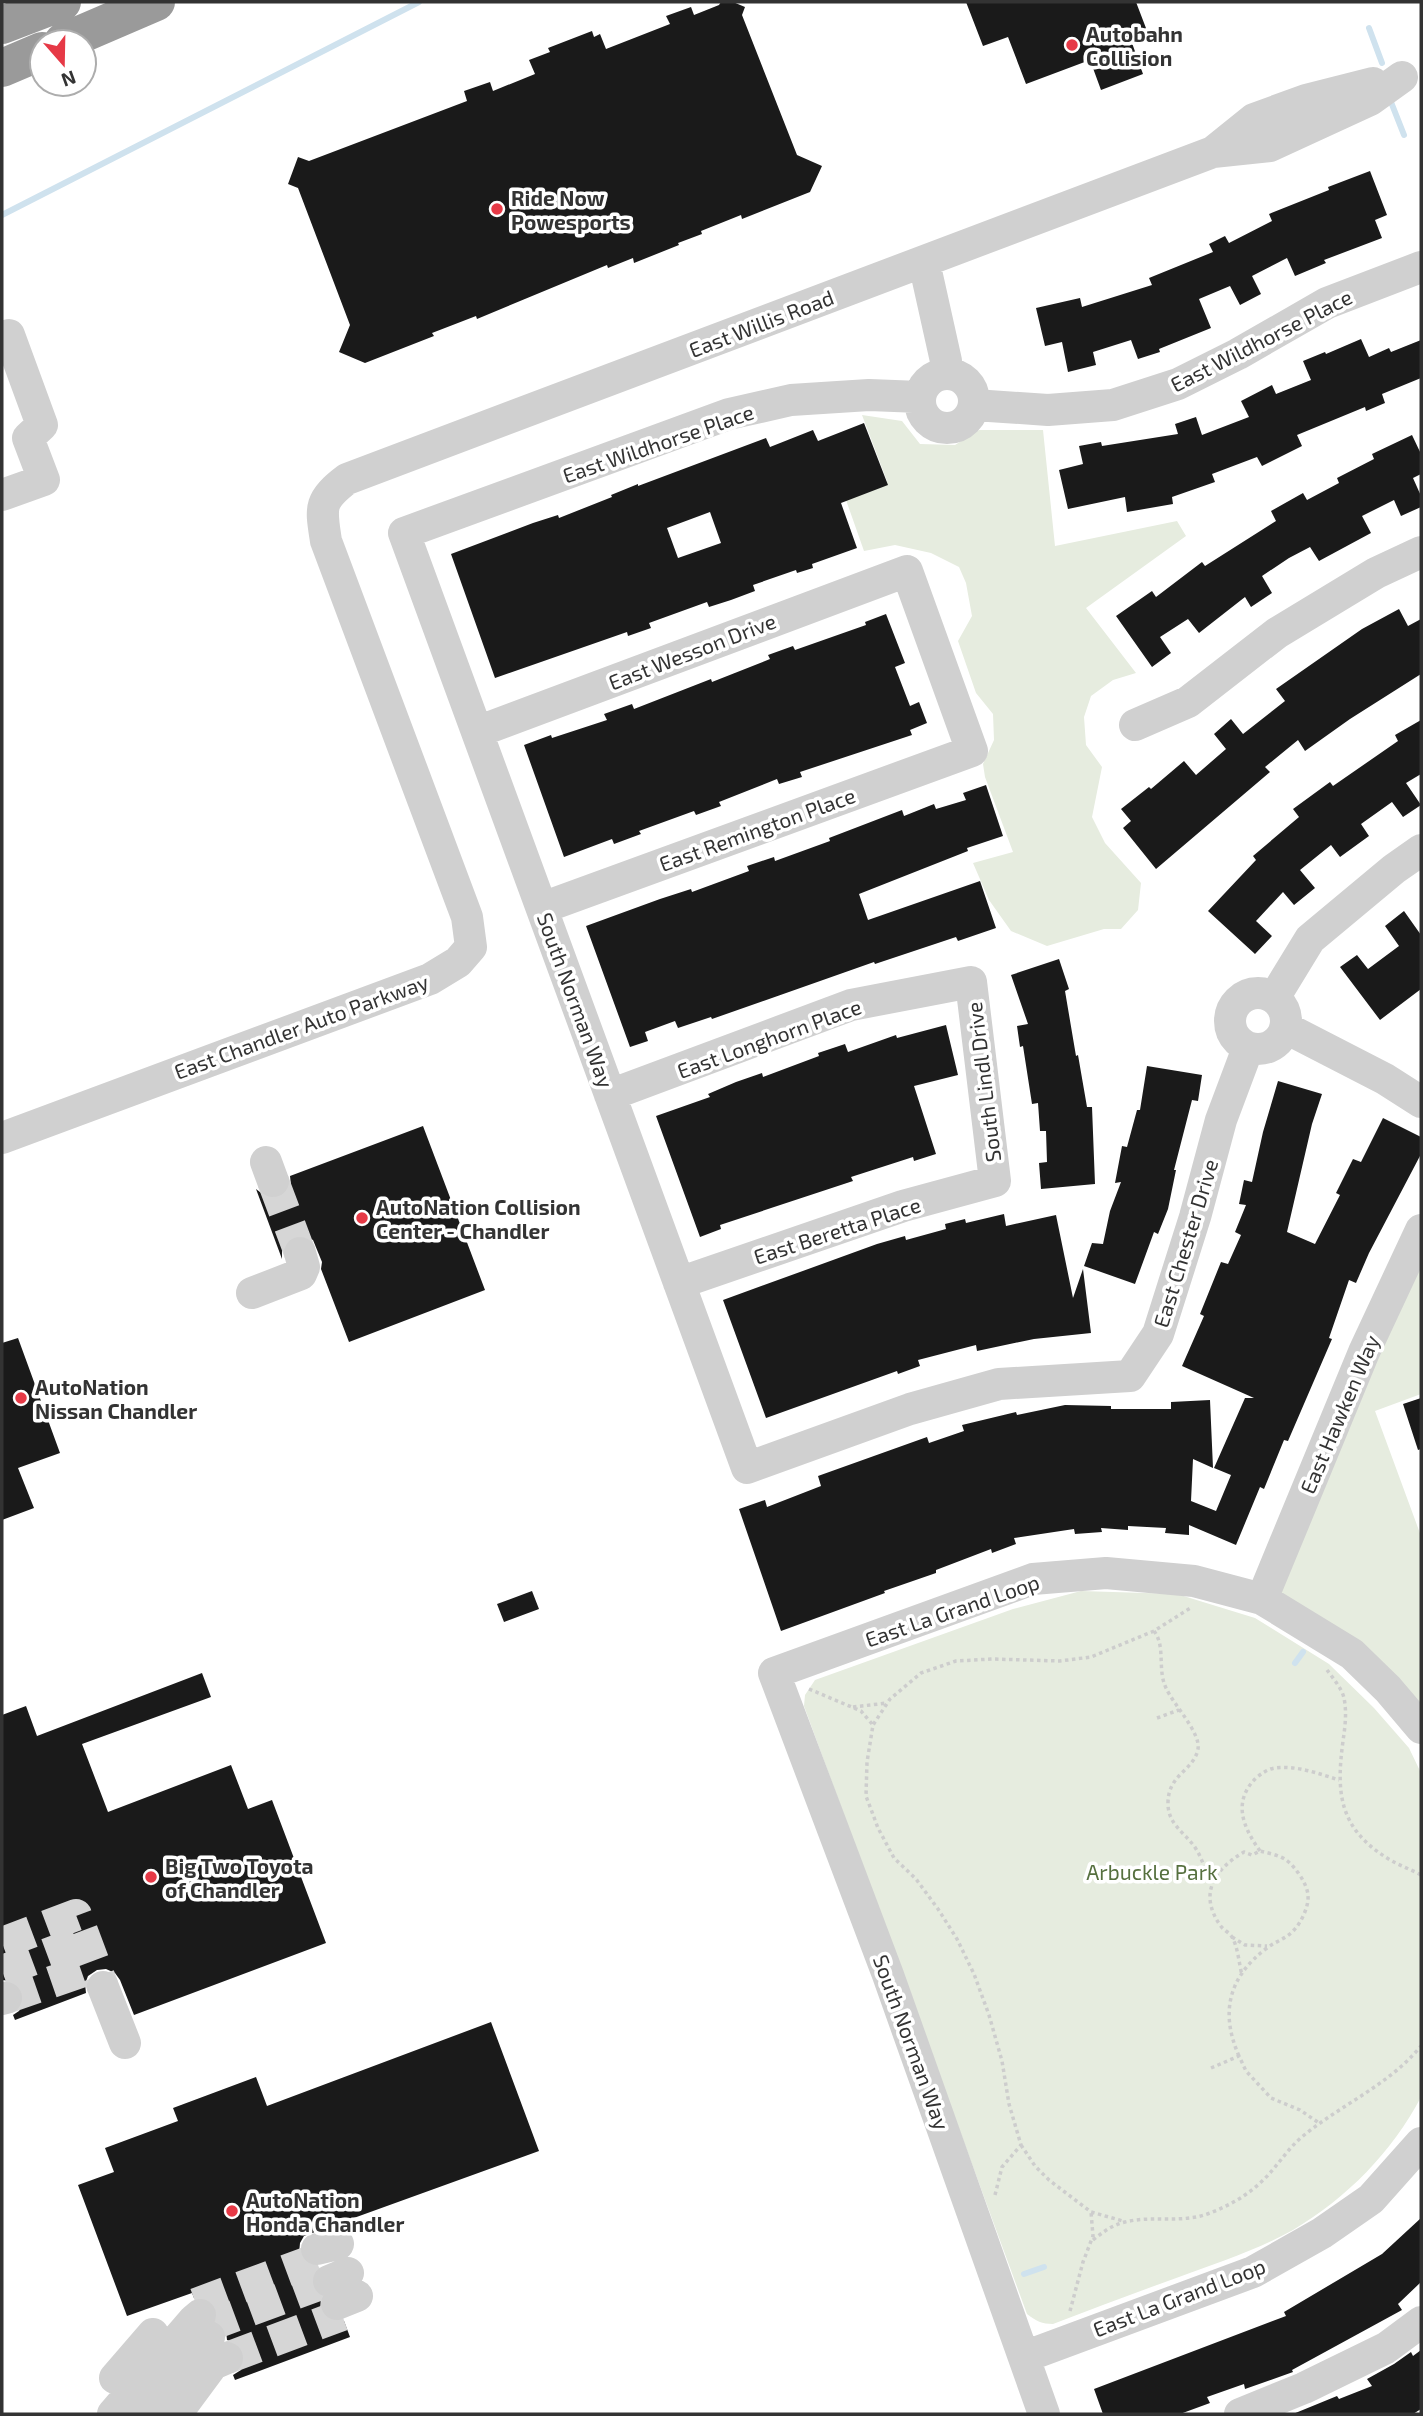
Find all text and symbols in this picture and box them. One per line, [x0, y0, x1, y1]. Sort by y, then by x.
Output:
place label: Autobahn Collision [1086, 21, 1183, 70]
north arrow [28, 28, 98, 98]
marker: Autobahn Collision [1064, 37, 1080, 53]
text: N [59, 66, 79, 93]
place label: Ride Now Powesports [511, 185, 631, 234]
marker: Ride Now Powesports [489, 201, 505, 217]
street label: East Wildhorse Place [1166, 283, 1356, 397]
street label: East Willis Road [685, 284, 837, 362]
street label: East Wildhorse Place [559, 399, 757, 487]
street label: East Wesson Drive [605, 608, 779, 694]
street label: East Remington Place [656, 782, 858, 876]
street label: South Norman Way [533, 909, 619, 1091]
street label: East Chandler Auto Parkway [170, 968, 432, 1084]
street label: East Longhorn Place [673, 993, 865, 1083]
street label: South Lindl Drive [961, 1001, 1005, 1163]
street label: East Chester Drive [1148, 1156, 1222, 1330]
street label: East Beretta Place [750, 1191, 924, 1269]
place label: AutoNation Collision Center - Chandler [376, 1194, 581, 1243]
marker: AutoNation Collision Center - Chandler [354, 1210, 370, 1226]
street label: East Hawken Way [1294, 1331, 1384, 1497]
place label: AutoNation Nissan Chandler [35, 1374, 197, 1423]
marker: AutoNation Nissan Chandler [13, 1390, 29, 1406]
street label: East La Grand Loop [862, 1568, 1042, 1652]
place label: Big Two Toyota of Chandler [165, 1853, 314, 1902]
park label: Arbuckle Park [1086, 1859, 1218, 1884]
marker: Big Two Toyota of Chandler [143, 1869, 159, 1885]
street label: South Norman Way [869, 1951, 955, 2133]
place label: AutoNation Honda Chandler [246, 2187, 404, 2236]
marker: AutoNation Honda Chandler [224, 2203, 240, 2219]
street label: East La Grand Loop [1089, 2253, 1269, 2341]

